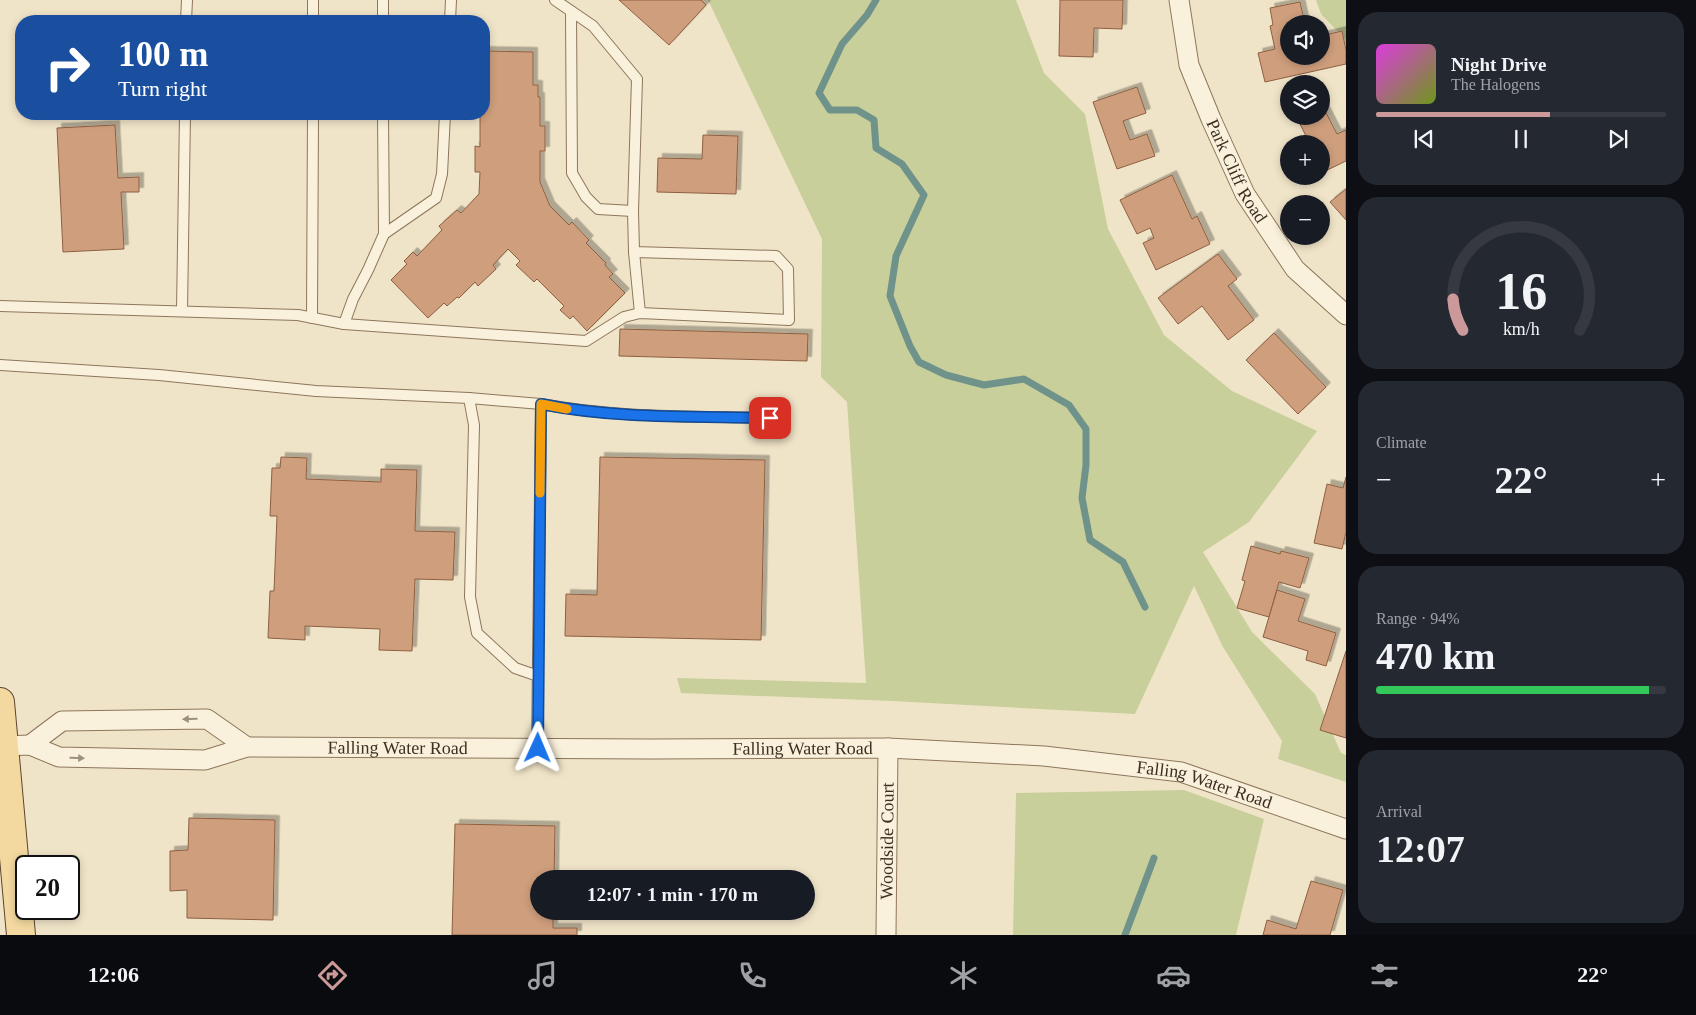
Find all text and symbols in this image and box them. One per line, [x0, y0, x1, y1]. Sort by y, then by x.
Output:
map controls [1280, 15, 1330, 245]
button: sound [1280, 15, 1330, 65]
icon: right [35, 35, 100, 100]
text: 100 m [118, 35, 208, 74]
text: Night Drive [1451, 54, 1547, 75]
button: layers [1280, 75, 1330, 125]
text: Turn right [118, 76, 207, 101]
text: The Halogens [1451, 76, 1540, 93]
street label: Park Cliff Road [1202, 116, 1271, 227]
icon: previous [1410, 125, 1438, 153]
icon: pause [1507, 125, 1535, 153]
icon: next [1604, 125, 1632, 153]
button: + [1280, 135, 1330, 185]
button: − [1280, 195, 1330, 245]
text: 16 [1495, 263, 1547, 320]
text: km/h [1503, 319, 1539, 339]
pin [749, 397, 791, 439]
icon: arrive [756, 404, 784, 432]
text: Climate [1376, 434, 1427, 451]
text: 22° [1494, 459, 1548, 501]
text: − [1376, 464, 1392, 495]
text: + [1650, 464, 1666, 495]
text: Range · 94% [1376, 610, 1460, 627]
text: 470 km [1376, 635, 1495, 677]
one-way arrow [181, 716, 197, 724]
position arrow [511, 721, 563, 773]
street label: Falling Water Road [327, 737, 468, 758]
street label: Falling Water Road [732, 738, 873, 759]
one-way arrow [69, 754, 85, 762]
street label: Falling Water Road [1135, 757, 1275, 813]
street label: Woodside Court [876, 782, 898, 900]
text: Arrival [1376, 803, 1422, 820]
text: 12:07 [1376, 828, 1465, 870]
speed limit sign: 20 [15, 855, 80, 920]
text: 12:07 · 1 min · 170 m [587, 884, 758, 905]
icon: directions [315, 958, 350, 993]
icon: music [525, 958, 560, 993]
icon: phone [735, 958, 770, 993]
icon: climate [946, 958, 981, 993]
icon: car [1156, 958, 1191, 993]
icon: filters [1367, 958, 1402, 993]
text: 12:06 [88, 962, 139, 987]
text: 22° [1577, 962, 1608, 987]

